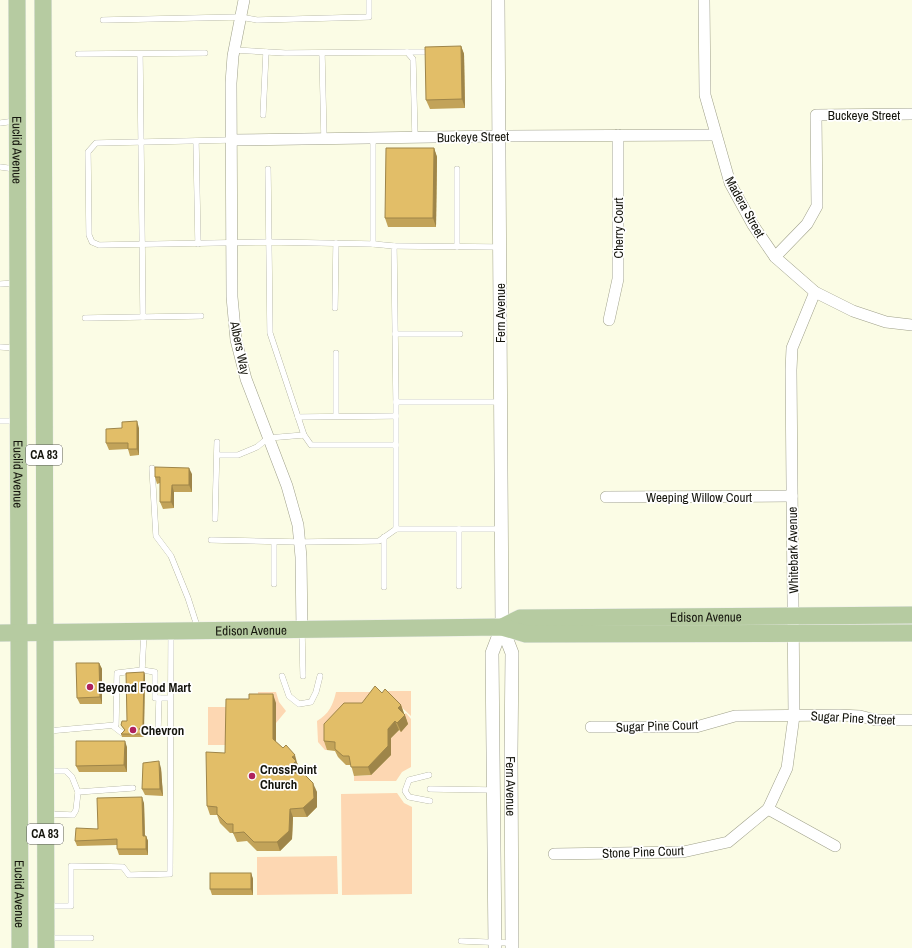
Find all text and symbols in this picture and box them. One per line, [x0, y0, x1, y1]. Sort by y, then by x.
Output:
street label: Buckeye Street [828, 107, 900, 124]
street label: Euclid Avenue [9, 116, 26, 184]
street label: Buckeye Street [437, 128, 509, 146]
street label: Madera Street [721, 173, 769, 241]
street label: Cherry Court [610, 197, 627, 259]
street label: Fern Avenue [492, 283, 509, 343]
street label: Albers Way [226, 319, 254, 377]
street label: Euclid Avenue [10, 440, 27, 508]
road number: CA 83 [26, 445, 62, 465]
street label: Weeping Willow Court [646, 489, 752, 506]
street label: Whitebark Avenue [784, 506, 802, 594]
street label: Edison Avenue [670, 608, 742, 625]
street label: Edison Avenue [215, 621, 287, 639]
place label: Beyond Food Mart [98, 679, 192, 696]
marker: Beyond Food Mart [85, 682, 95, 692]
street label: Sugar Pine Street [810, 707, 896, 729]
street label: Sugar Pine Court [616, 716, 698, 736]
place label: Chevron [141, 722, 184, 739]
marker: Chevron [128, 725, 138, 735]
street label: Fern Avenue [503, 756, 520, 816]
place label: CrossPoint Church [260, 761, 317, 793]
marker: CrossPoint Church [247, 771, 257, 781]
road number: CA 83 [27, 824, 63, 844]
street label: Stone Pine Court [602, 842, 684, 862]
street label: Euclid Avenue [11, 860, 28, 928]

